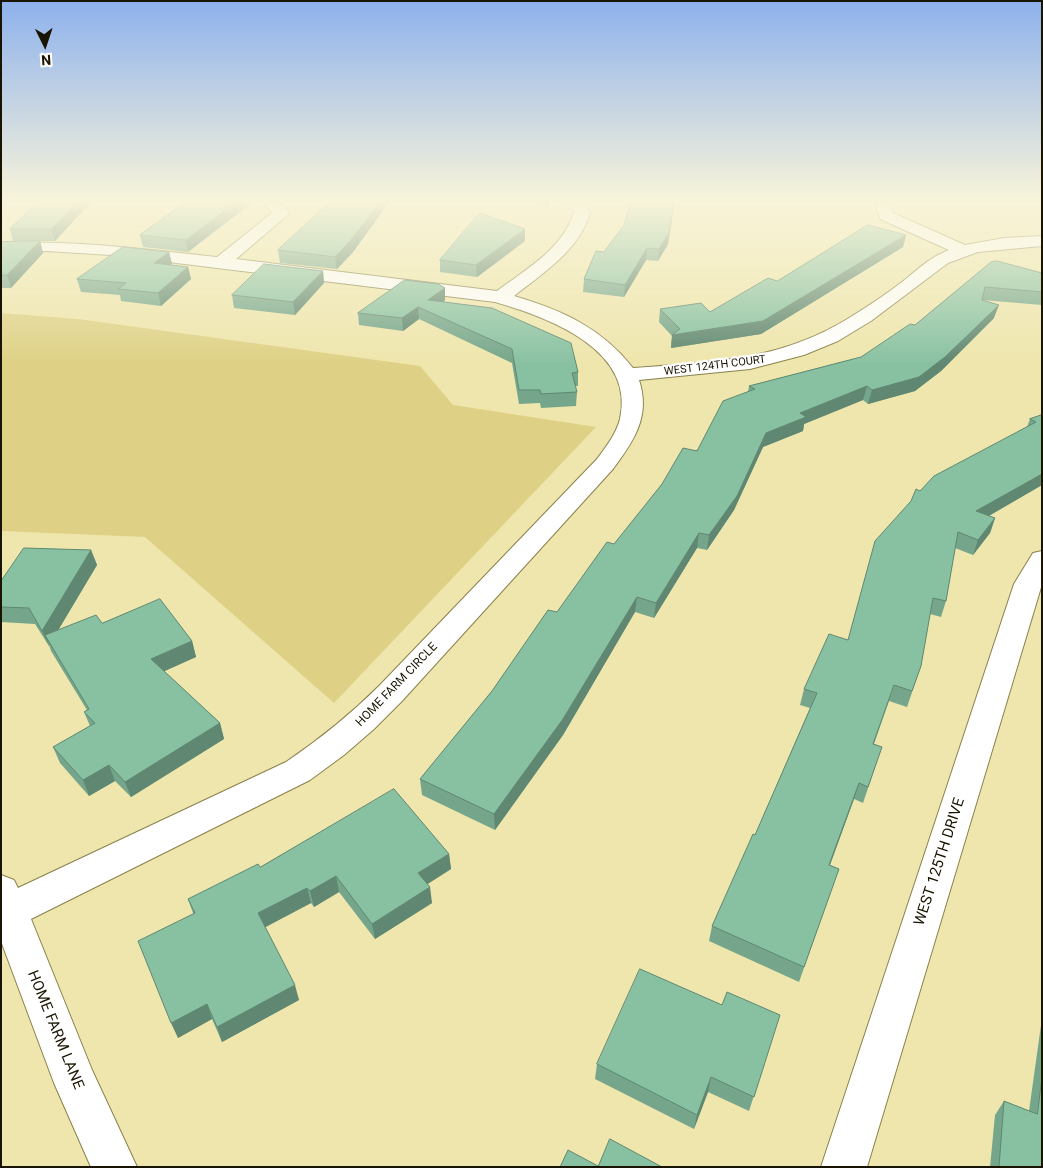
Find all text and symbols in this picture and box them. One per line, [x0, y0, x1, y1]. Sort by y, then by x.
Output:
north arrow [20, 20, 70, 70]
text: N [41, 52, 52, 68]
street label: WEST 124TH COURT [663, 353, 767, 379]
street label: HOME FARM CIRCLE [353, 640, 441, 730]
street label: WEST 125TH DRIVE [911, 796, 969, 928]
street label: HOME FARM LANE [23, 968, 87, 1092]

